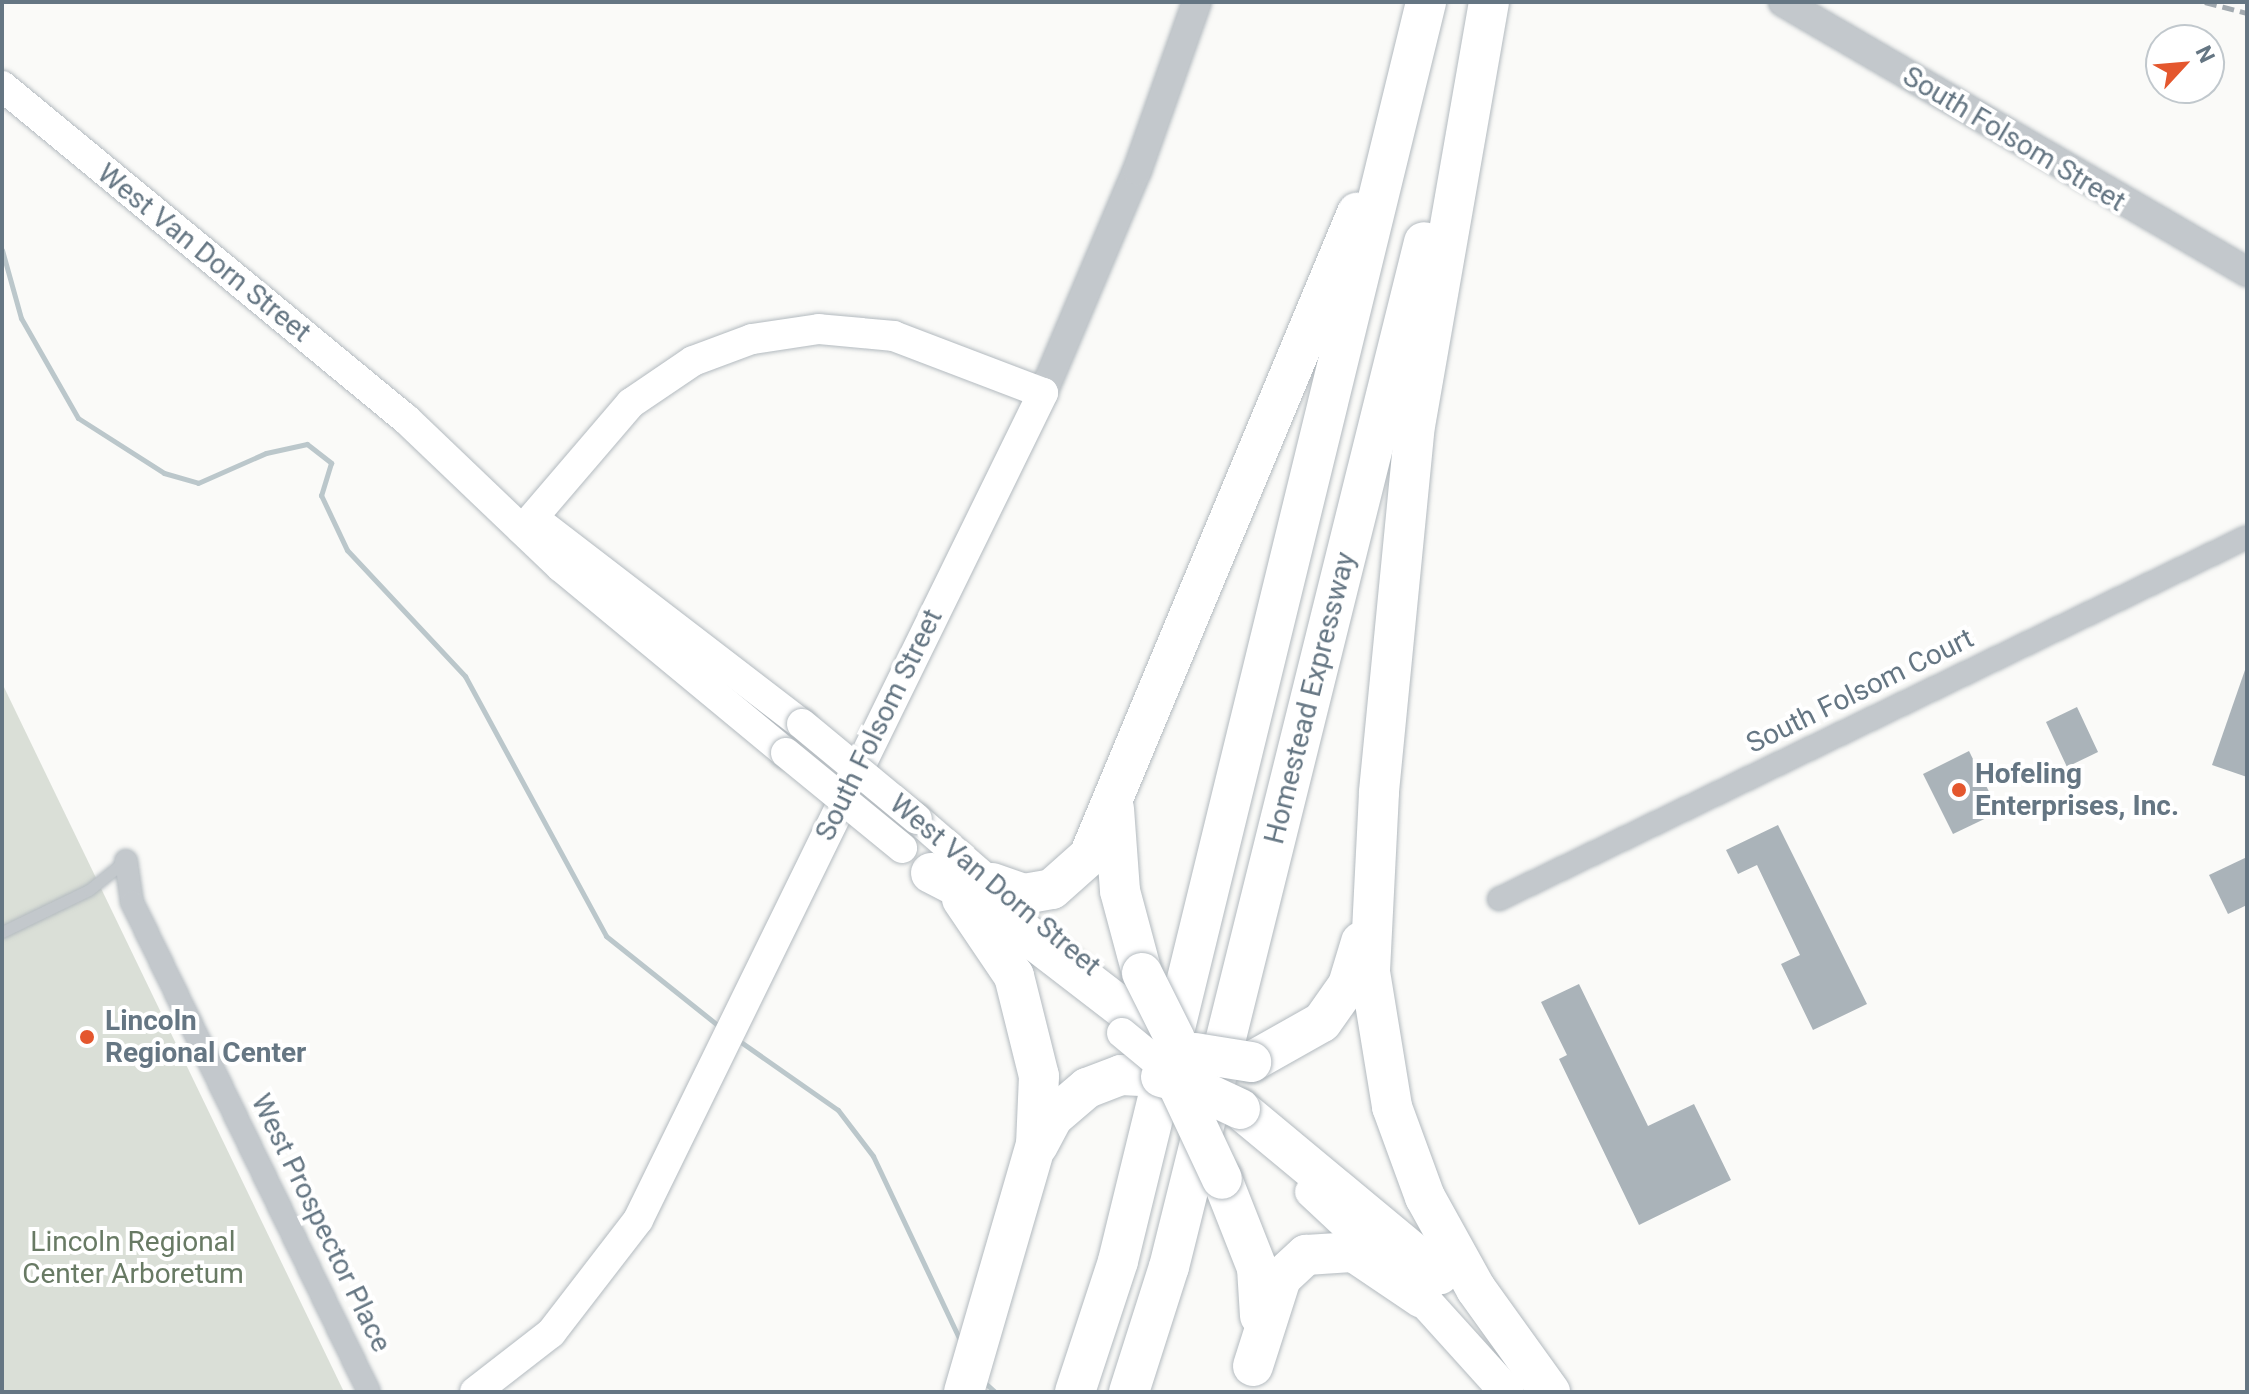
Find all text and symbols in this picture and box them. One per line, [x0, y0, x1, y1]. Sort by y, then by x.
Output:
north arrow [2145, 24, 2225, 104]
text: N [2191, 42, 2220, 67]
street label: South Folsom Street [1897, 59, 2131, 219]
street label: West Van Dorn Street [91, 157, 317, 349]
street label: Homestead Expressway [1257, 549, 1363, 847]
street label: South Folsom Street [808, 604, 950, 846]
street label: South Folsom Court [1741, 621, 1979, 761]
place label: Hofeling Enterprises, Inc. [1975, 757, 2179, 823]
marker: Hofeling Enterprises, Inc. [1950, 781, 1968, 799]
street label: West Van Dorn Street [883, 787, 1107, 983]
place label: Lincoln Regional Center [105, 1004, 306, 1070]
marker: Lincoln Regional Center [76, 1026, 98, 1048]
street label: West Prospector Place [244, 1089, 398, 1357]
park label: Lincoln Regional Center Arboretum [22, 1225, 244, 1291]

